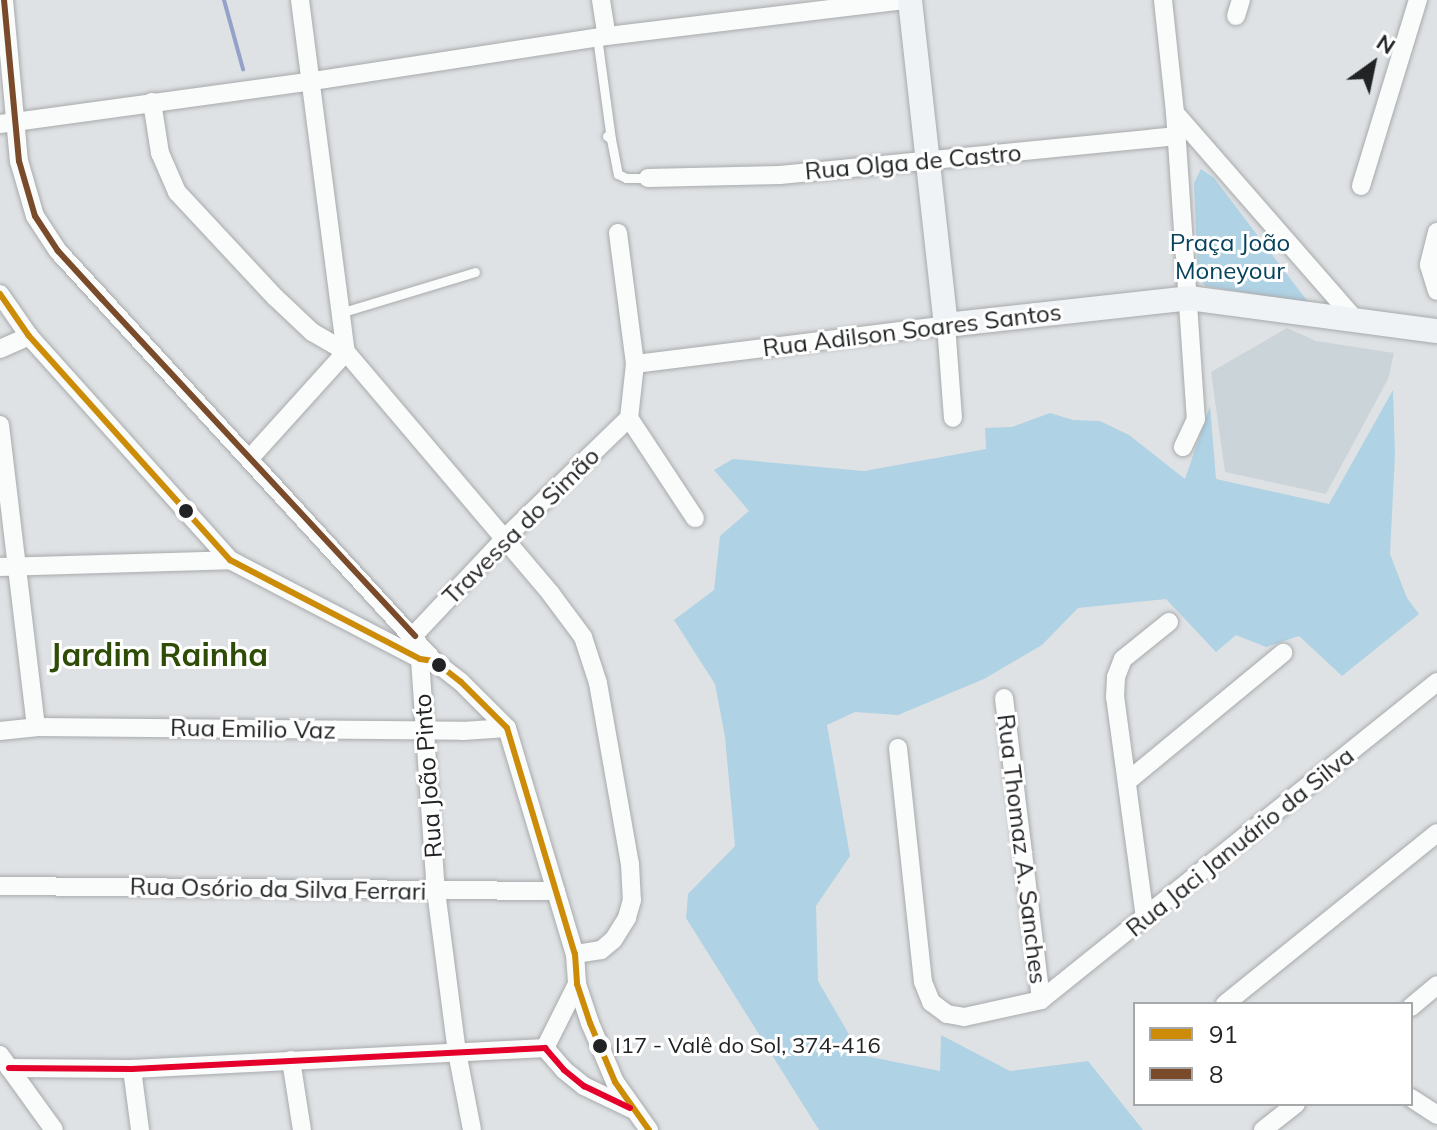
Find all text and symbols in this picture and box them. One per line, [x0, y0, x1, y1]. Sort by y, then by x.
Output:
north arrow [1333, 24, 1413, 104]
text: N [1371, 28, 1401, 60]
street label: Rua Olga de Castro [804, 138, 1022, 186]
park label: Praça João Moneyour [1170, 229, 1290, 285]
street label: Rua Adilson Soares Santos [761, 297, 1063, 363]
street label: Travessa do Simão [437, 442, 605, 610]
unlabelled marker [178, 503, 194, 519]
district label: Jardim Rainha [50, 635, 268, 673]
unlabelled marker [431, 657, 447, 673]
street label: Rua João Pinto [408, 693, 448, 859]
street label: Rua Thomaz A. Sanches [991, 712, 1053, 986]
street label: Rua Emilio Vaz [170, 713, 336, 745]
street label: Rua Jaci Januário da Silva [1120, 741, 1360, 943]
street label: Rua Osório da Silva Ferrari [130, 872, 426, 906]
legend [1133, 1002, 1413, 1106]
text: 91 [1209, 1019, 1238, 1049]
place label: I17 - Valê do Sol, 374-416 [615, 1033, 881, 1059]
marker: I17 - Valê do Sol, 374-416 [592, 1038, 608, 1054]
text: 8 [1209, 1059, 1223, 1089]

